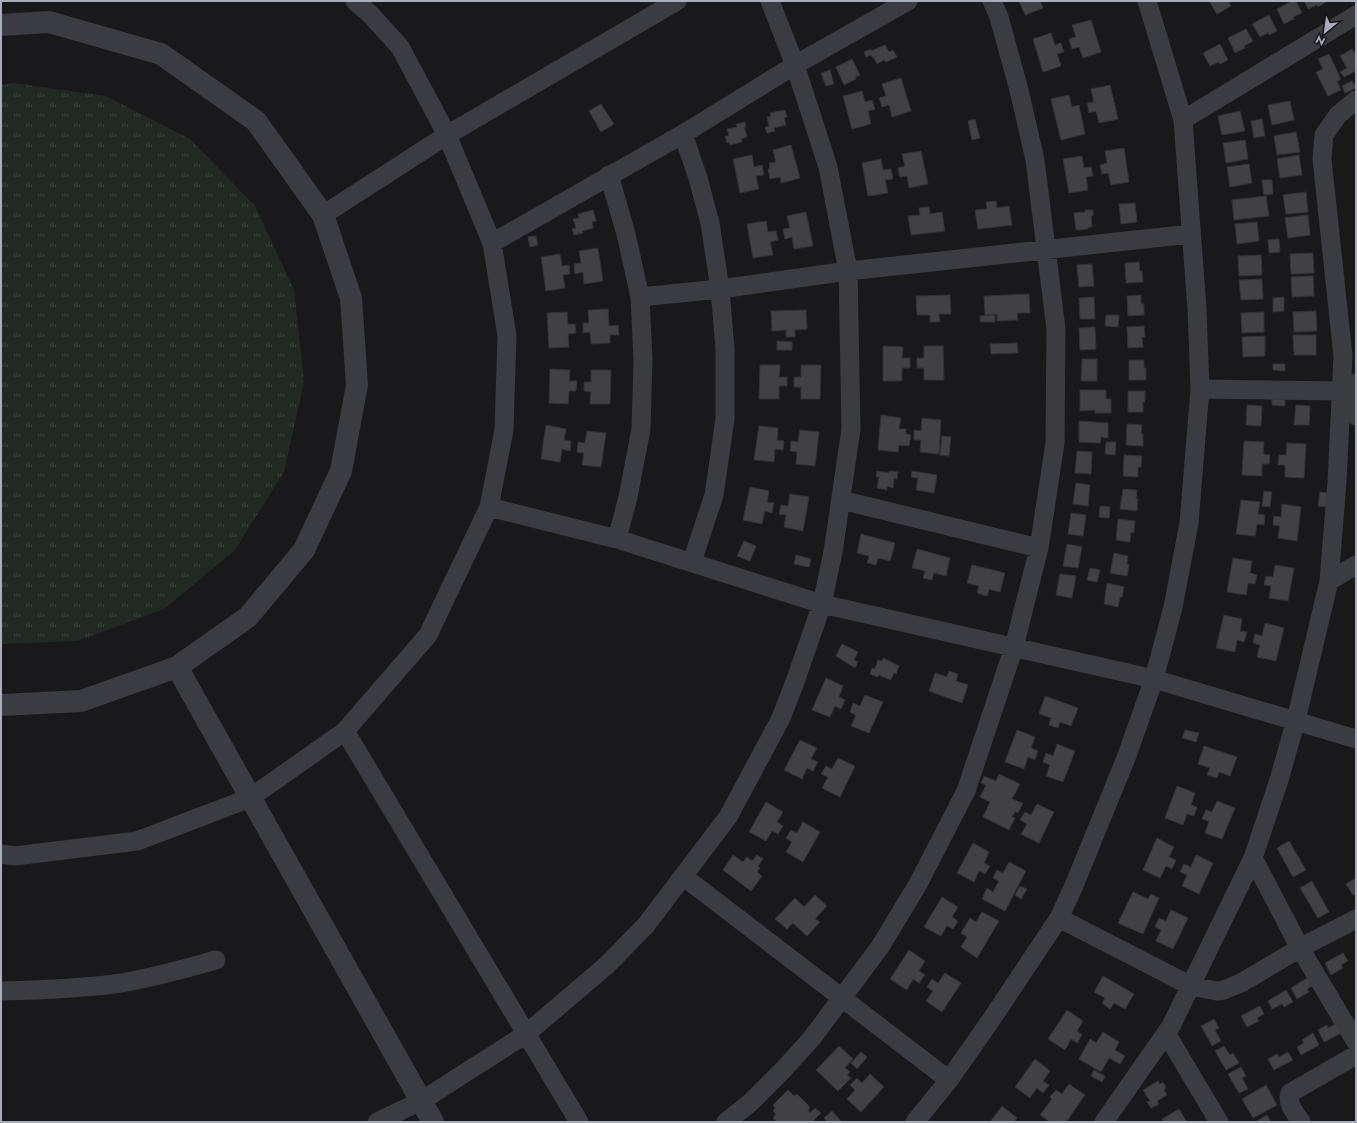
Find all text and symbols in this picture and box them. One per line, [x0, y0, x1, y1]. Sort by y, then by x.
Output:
north arrow [1305, 12, 1345, 52]
text: N [1312, 32, 1328, 50]

